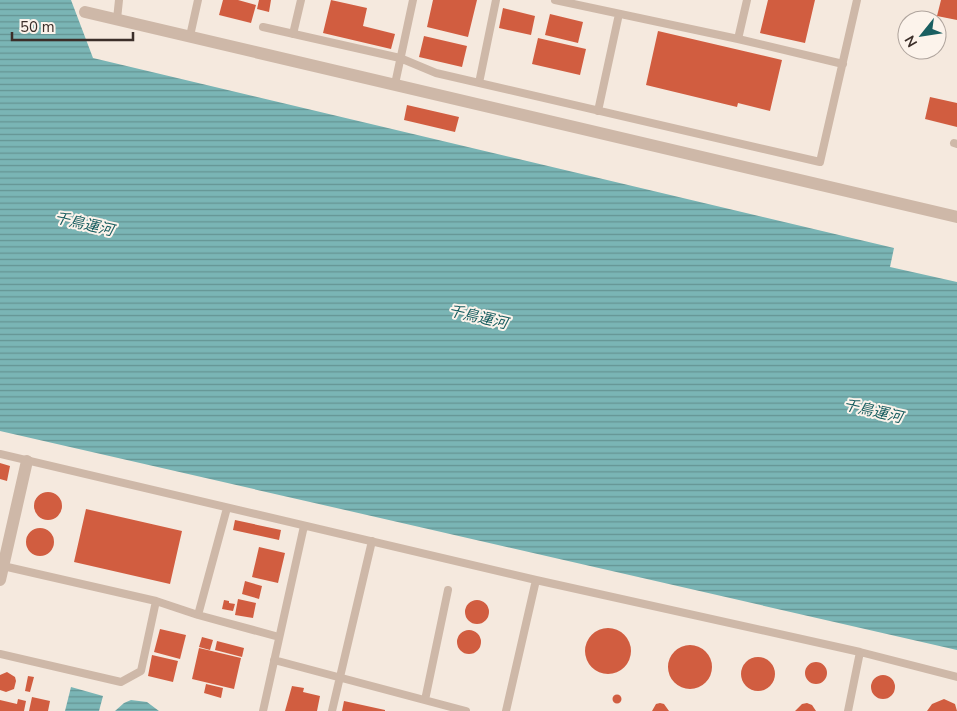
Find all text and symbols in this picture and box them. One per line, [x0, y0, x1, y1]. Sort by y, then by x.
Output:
scale bar [12, 10, 134, 42]
north arrow [897, 10, 947, 60]
text: 50 m [20, 17, 55, 37]
text: N [900, 32, 922, 51]
water label: 千鳥運河 [53, 208, 118, 241]
water label: 千鳥運河 [447, 301, 512, 334]
water label: 千鳥運河 [842, 395, 907, 428]

